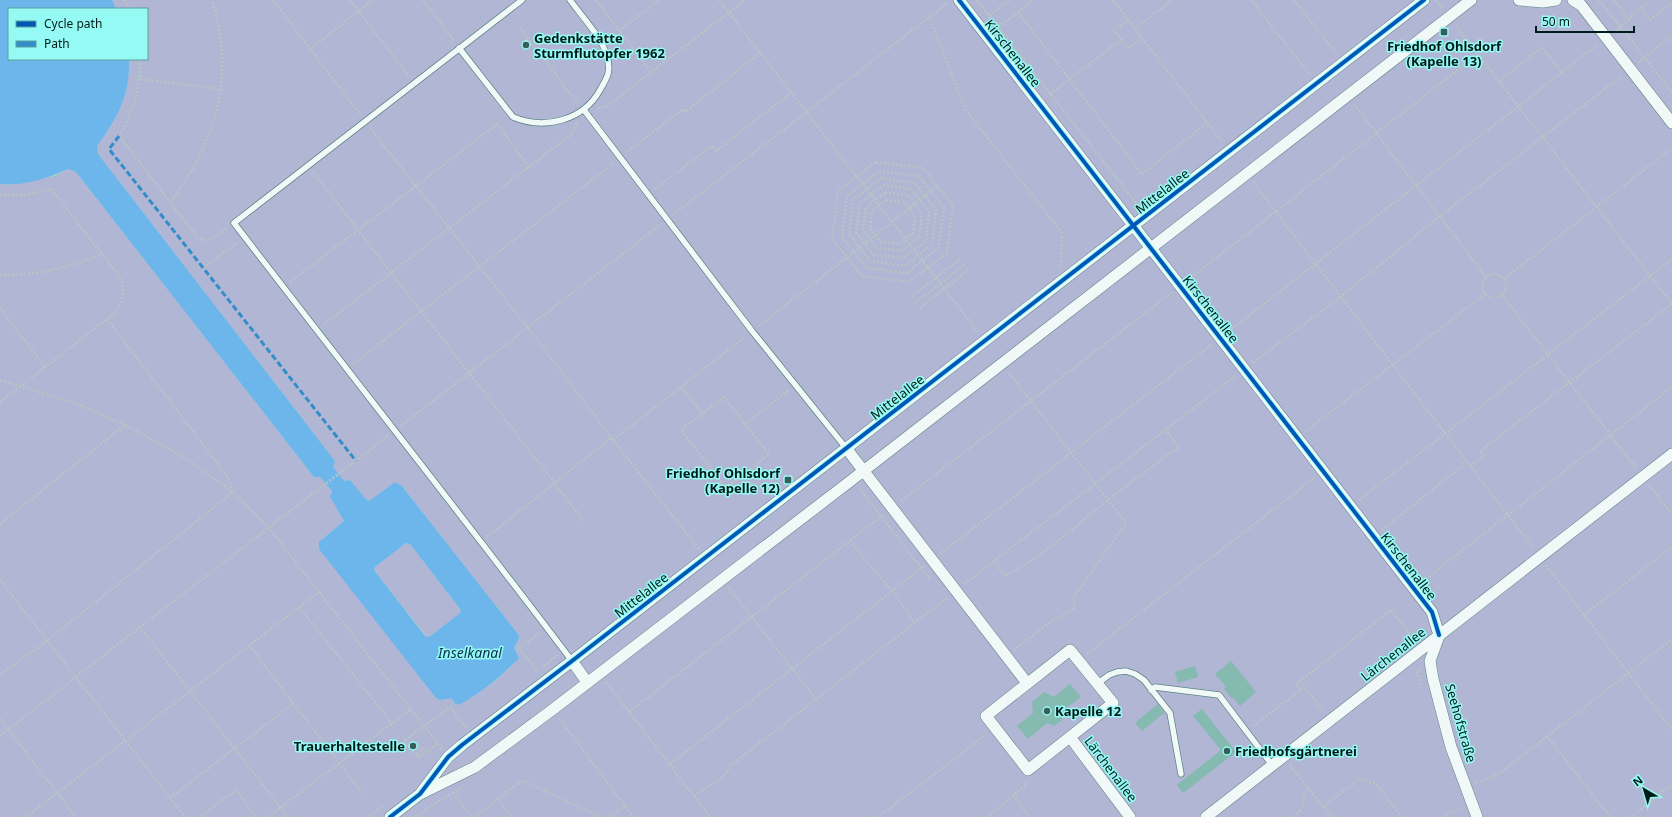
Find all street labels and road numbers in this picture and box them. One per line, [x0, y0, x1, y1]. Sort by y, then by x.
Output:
street label: Kirschenallee [981, 15, 1045, 91]
street label: Mittelallee [1131, 164, 1193, 218]
street label: Kirschenallee [1179, 271, 1243, 347]
street label: Mittelallee [866, 370, 928, 424]
street label: Kirschenallee [1377, 528, 1441, 604]
street label: Mittelallee [610, 568, 672, 622]
street label: Lärchenallee [1357, 623, 1429, 685]
street label: Seehofstraße [1441, 682, 1481, 764]
street label: Lärchenallee [1080, 733, 1142, 805]

